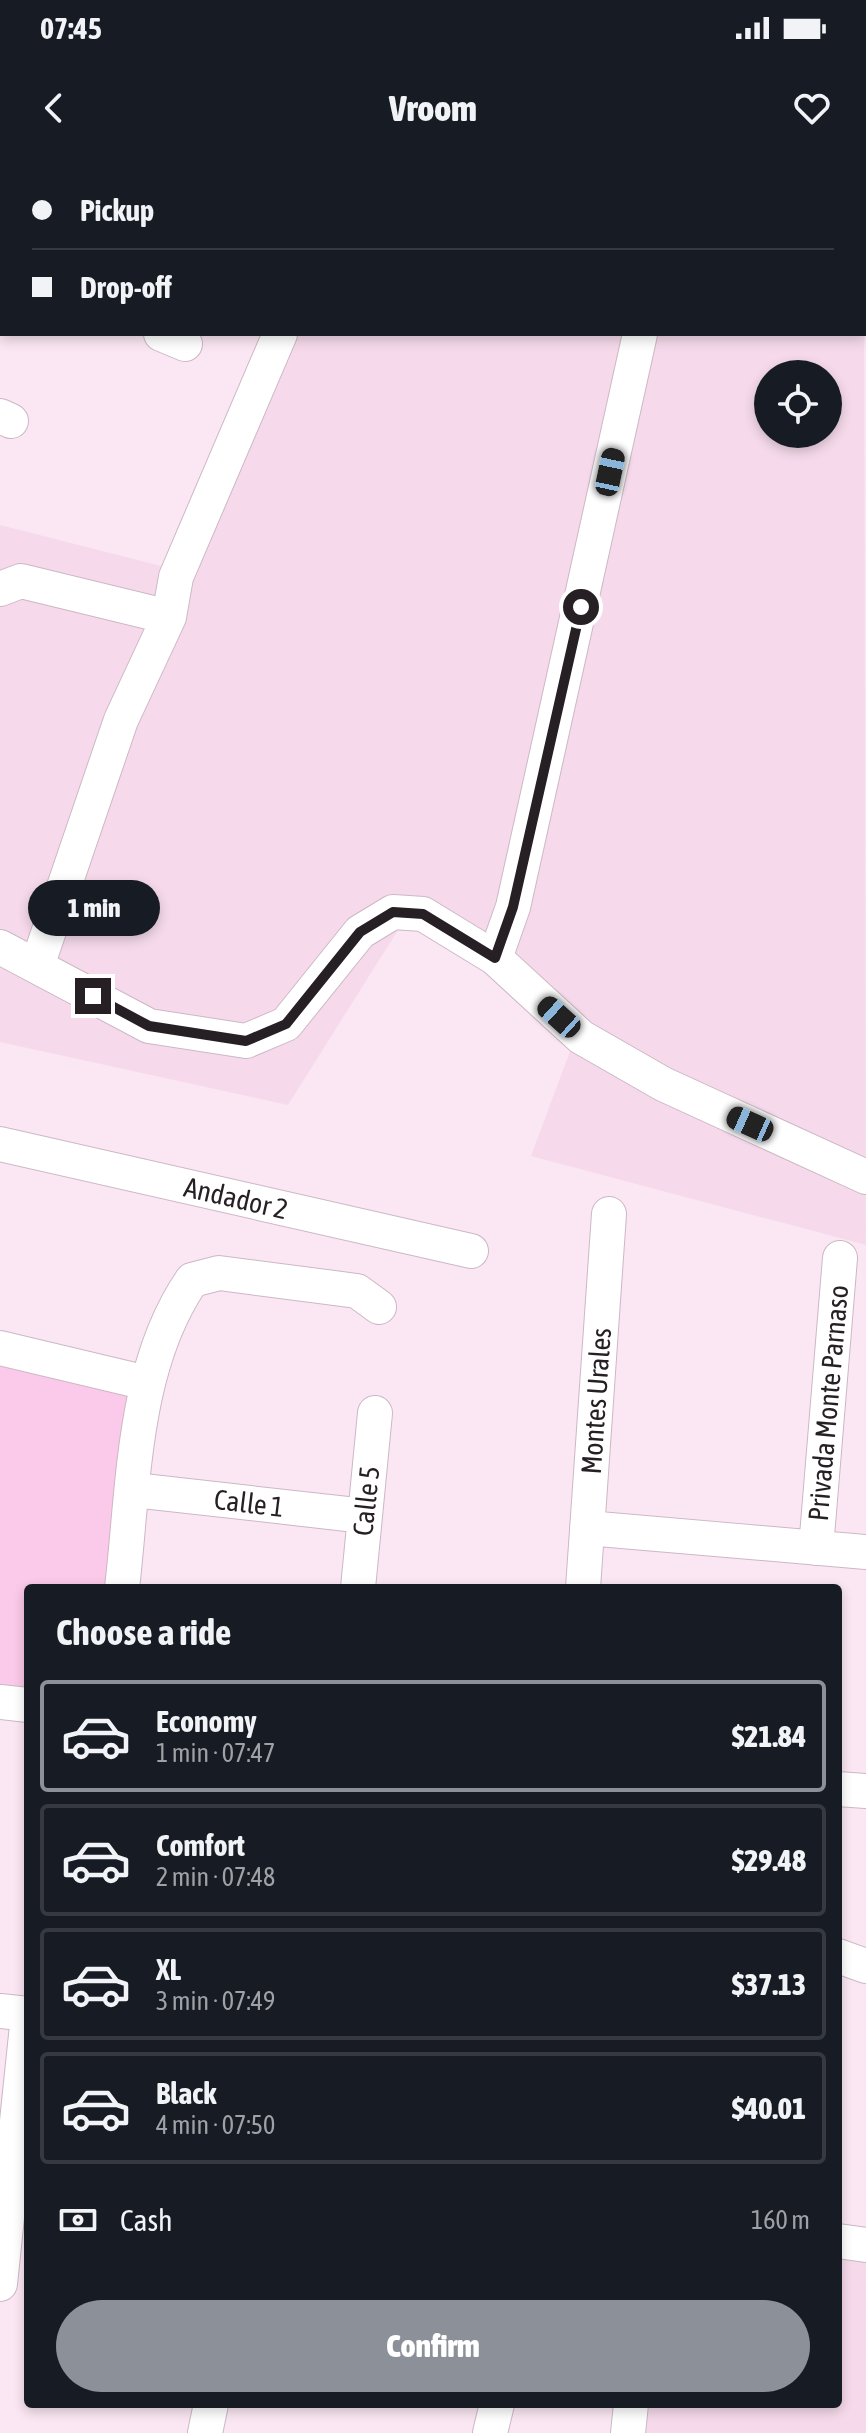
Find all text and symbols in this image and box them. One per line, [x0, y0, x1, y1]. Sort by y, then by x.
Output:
text: 07:45 [40, 11, 102, 45]
icon: back [32, 86, 76, 130]
icon: heart [790, 86, 834, 130]
text: Vroom [389, 87, 477, 129]
text: Pickup [80, 193, 154, 227]
text: Drop-off [80, 270, 172, 304]
map controls [754, 360, 842, 448]
button: locate [754, 360, 842, 448]
car [593, 446, 627, 498]
route start [563, 589, 599, 625]
callout: 1 min [27, 880, 159, 936]
text: 1 min [67, 893, 121, 923]
route end [75, 978, 111, 1014]
car [533, 992, 585, 1042]
car [723, 1103, 777, 1145]
street label: Andador 2 [181, 1171, 291, 1225]
street label: Privada Monte Parnaso [802, 1284, 854, 1522]
street label: Montes Urales [575, 1327, 617, 1475]
street label: Calle 5 [346, 1465, 386, 1537]
street label: Calle 1 [212, 1483, 286, 1523]
text: Choose a ride [56, 1611, 231, 1653]
icon: car [60, 1700, 132, 1772]
text: Economy [156, 1704, 257, 1738]
text: $21.84 [732, 1719, 806, 1753]
text: 1 min · 07:47 [156, 1738, 275, 1768]
icon: car [60, 1824, 132, 1896]
text: Comfort [156, 1828, 245, 1862]
text: $29.48 [732, 1843, 806, 1877]
text: 2 min · 07:48 [156, 1862, 275, 1892]
icon: car [60, 1948, 132, 2020]
text: XL [156, 1952, 181, 1986]
text: $37.13 [732, 1967, 806, 2001]
text: 3 min · 07:49 [156, 1986, 275, 2016]
icon: car [60, 2072, 132, 2144]
text: Black [156, 2076, 216, 2110]
text: $40.01 [732, 2091, 806, 2125]
text: 4 min · 07:50 [156, 2110, 275, 2140]
icon: cash [56, 2198, 100, 2242]
text: Cash [120, 2203, 173, 2237]
text: 160 m [751, 2205, 810, 2235]
button: Confirm [56, 2300, 810, 2392]

